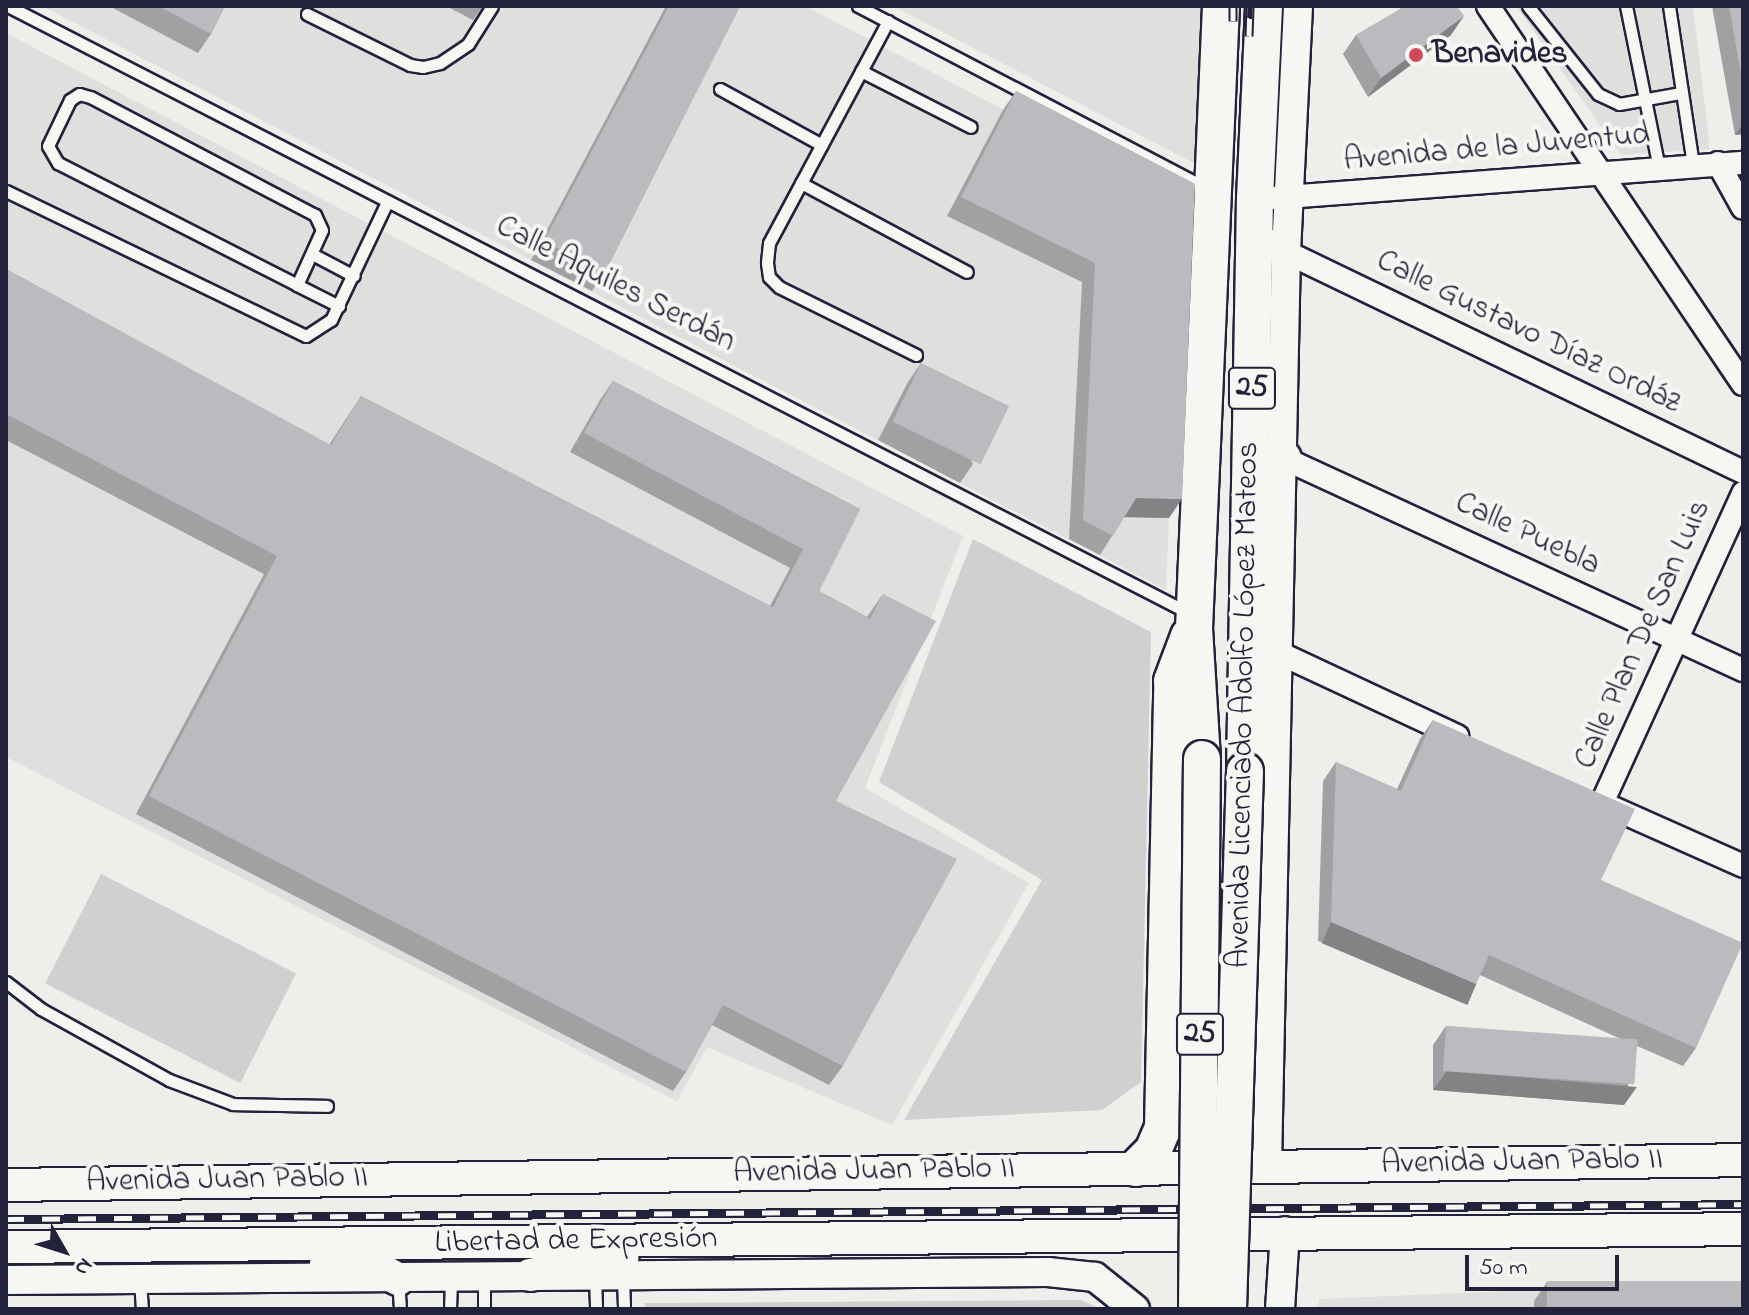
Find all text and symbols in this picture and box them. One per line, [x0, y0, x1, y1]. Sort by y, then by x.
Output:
place label: Benavides [1432, 36, 1568, 74]
marker: Benavides [1407, 46, 1425, 64]
street label: Avenida de la Juventud [1342, 116, 1652, 182]
street label: Calle Aquiles Serdán [489, 208, 741, 362]
street label: Calle Gustavo Díaz Ordáz [1369, 243, 1687, 423]
road number: 25 [1226, 362, 1278, 414]
street label: Avenida Licenciado Adolfo López Mateos [1221, 441, 1269, 969]
street label: Calle Puebla [1448, 485, 1606, 585]
street label: Calle Plan De San Luis [1567, 495, 1721, 775]
road number: 25 [1174, 1008, 1226, 1060]
street label: Avenida Juan Pablo II [1381, 1141, 1663, 1185]
street label: Avenida Juan Pablo II [733, 1150, 1015, 1194]
street label: Avenida Juan Pablo II [86, 1159, 368, 1203]
north arrow [24, 1211, 104, 1291]
street label: Libertad de Expresión [434, 1220, 718, 1264]
scale bar [1469, 1239, 1623, 1289]
text: N [66, 1250, 100, 1282]
text: 50 m [1479, 1251, 1528, 1286]

